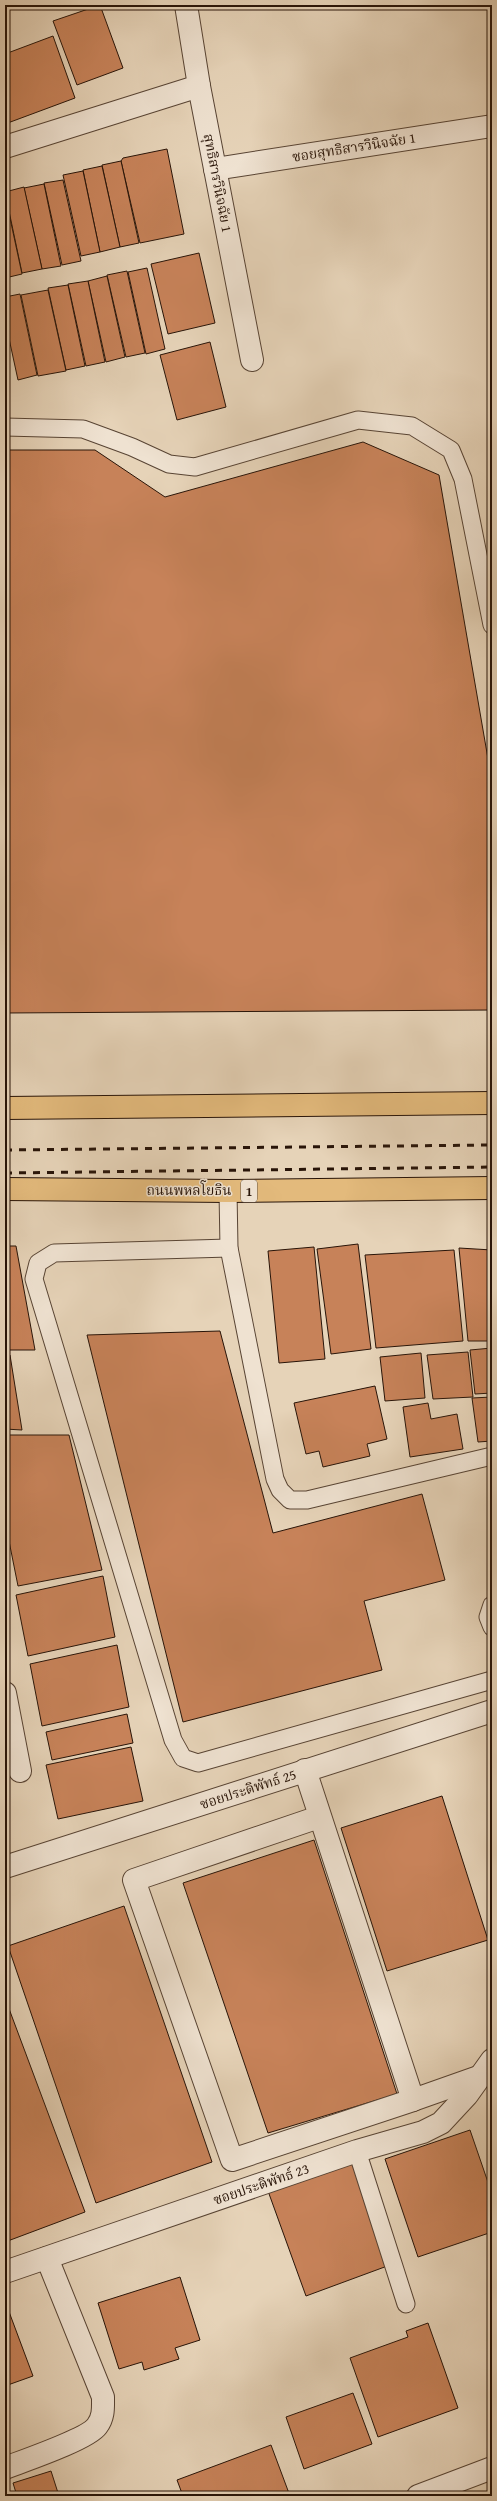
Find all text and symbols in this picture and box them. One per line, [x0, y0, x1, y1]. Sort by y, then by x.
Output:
street label: ซอยสุทธิสารวินิจฉัย 1 [291, 127, 417, 167]
street label: สุทธิสารวินิจฉัย 1 [199, 132, 237, 234]
street label: ถนนพหลโยธิน [146, 1180, 232, 1200]
road number: 1 [241, 1180, 257, 1202]
street label: ซอยประดิพัทธ์ 25 [197, 1764, 299, 1814]
street label: ซอยประดิพัทธ์ 23 [210, 2158, 312, 2210]

